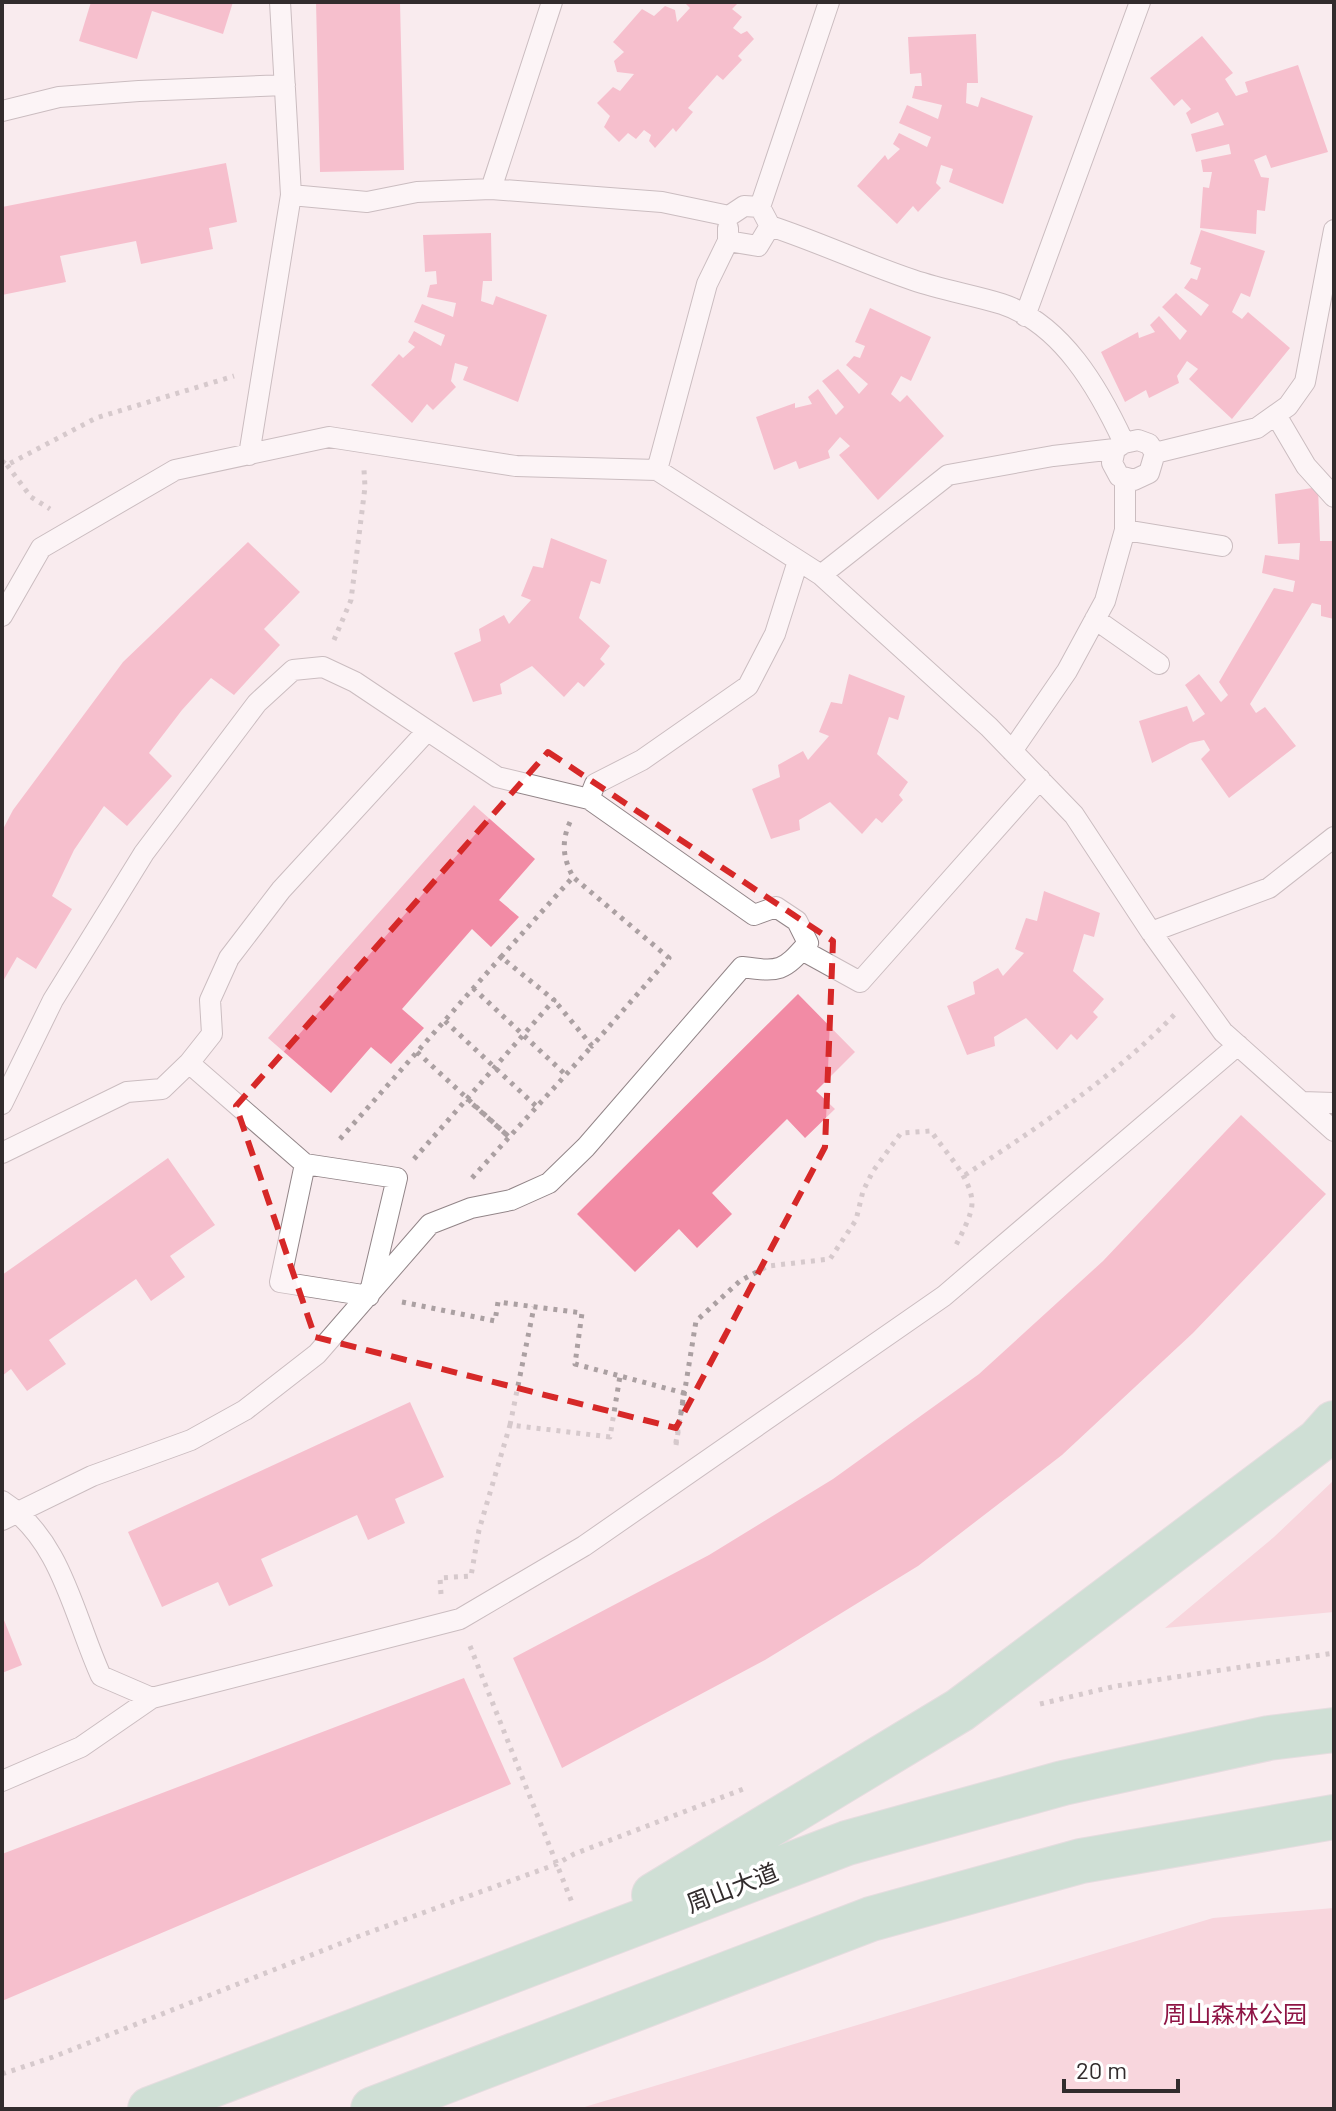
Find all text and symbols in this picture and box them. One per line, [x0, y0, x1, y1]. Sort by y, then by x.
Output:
street label: 周山大道 [682, 1856, 782, 1918]
park label: 周山森林公园 [1163, 1999, 1307, 2028]
scale bar [1064, 2043, 1178, 2093]
text: 20 m [1076, 2055, 1127, 2084]

